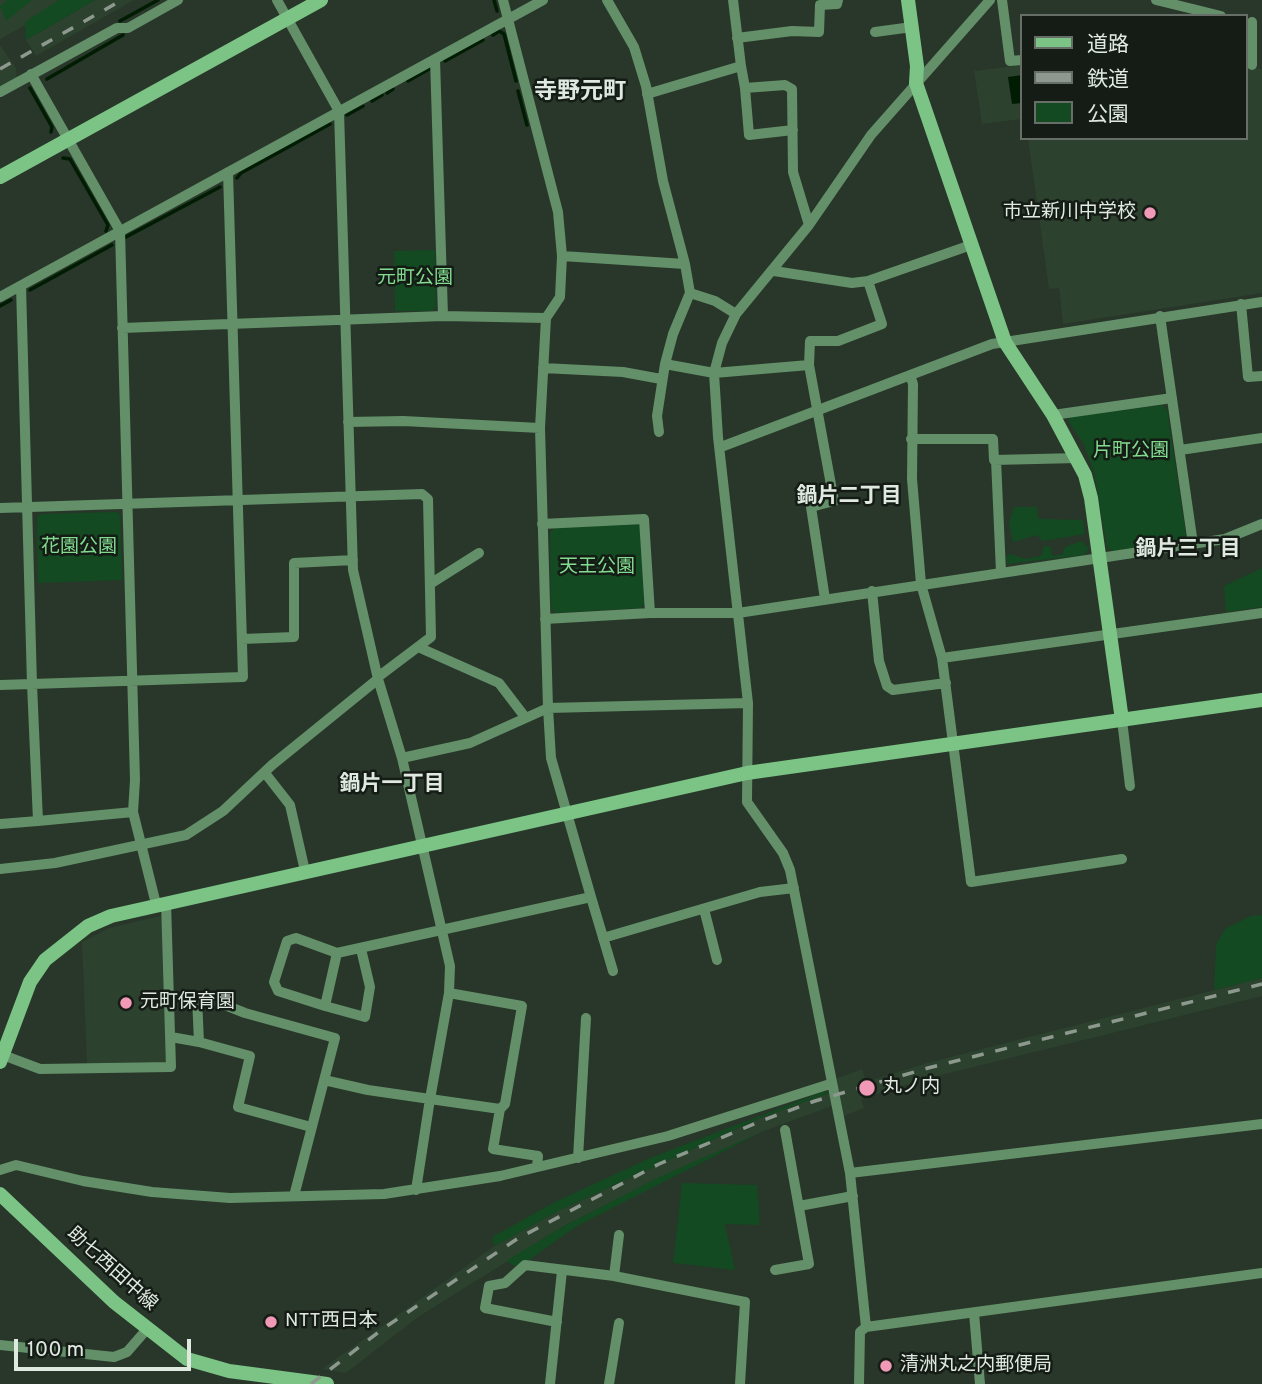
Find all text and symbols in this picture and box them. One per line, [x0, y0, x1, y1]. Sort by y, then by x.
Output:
legend [1020, 14, 1248, 140]
text: 道路 [1087, 32, 1129, 59]
text: 鉄道 [1087, 67, 1129, 94]
district label: 寺野元町 [534, 79, 626, 107]
text: 公園 [1087, 102, 1129, 129]
place label: 市立新川中学校 [1003, 202, 1136, 224]
marker: 市立新川中学校 [1142, 205, 1158, 221]
park label: 元町公園 [377, 268, 453, 290]
park label: 片町公園 [1093, 441, 1169, 463]
district label: 鍋片二丁目 [797, 485, 901, 511]
park label: 花園公園 [41, 537, 117, 559]
district label: 鍋片三丁目 [1136, 538, 1240, 564]
park label: 天王公園 [559, 557, 635, 579]
district label: 鍋片一丁目 [340, 773, 444, 799]
place label: 元町保育園 [140, 992, 235, 1014]
marker: 元町保育園 [118, 995, 134, 1011]
place label: 丸ノ内 [883, 1077, 940, 1099]
marker: 丸ノ内 [857, 1078, 877, 1098]
street label: 助七西田中線 [61, 1223, 161, 1317]
place label: NTT西日本 [285, 1311, 378, 1333]
marker: NTT西日本 [263, 1314, 279, 1330]
scale bar [18, 1324, 194, 1368]
text: 100 m [27, 1337, 84, 1364]
place label: 清洲丸之内郵便局 [900, 1355, 1052, 1377]
marker: 清洲丸之内郵便局 [878, 1358, 894, 1374]

